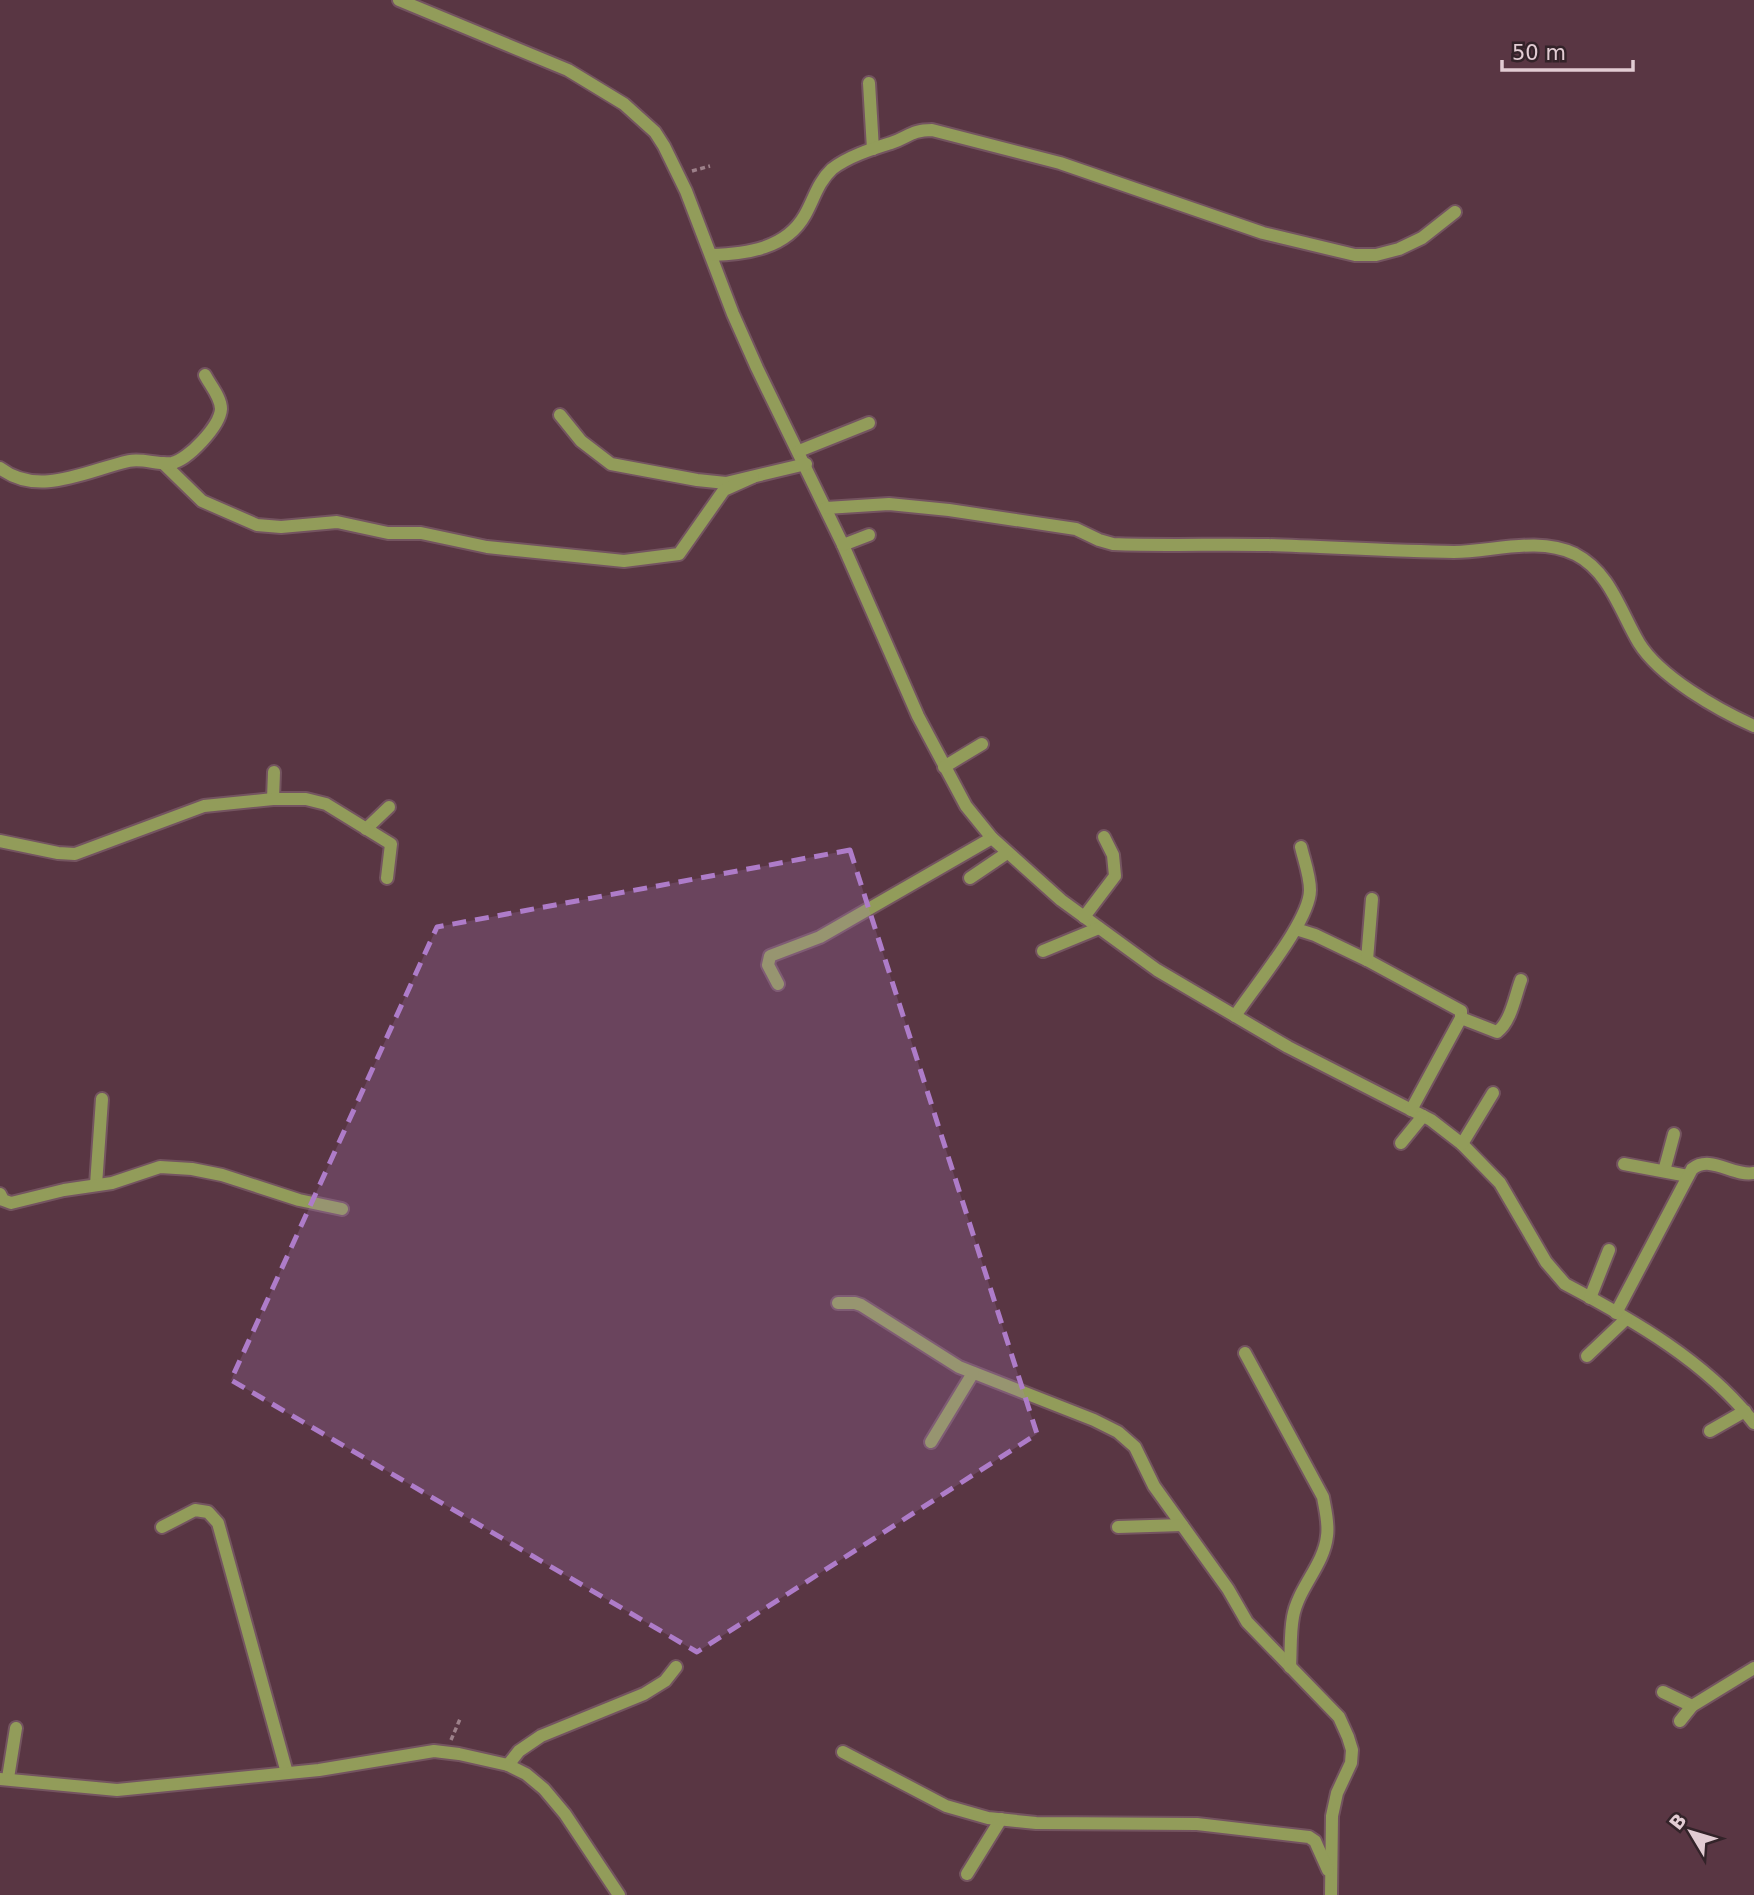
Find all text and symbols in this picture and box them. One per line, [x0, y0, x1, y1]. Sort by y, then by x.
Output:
scale bar [1502, 28, 1633, 72]
text: 50 m [1512, 41, 1566, 65]
north arrow [1656, 1797, 1726, 1867]
text: B [1664, 1809, 1691, 1834]

